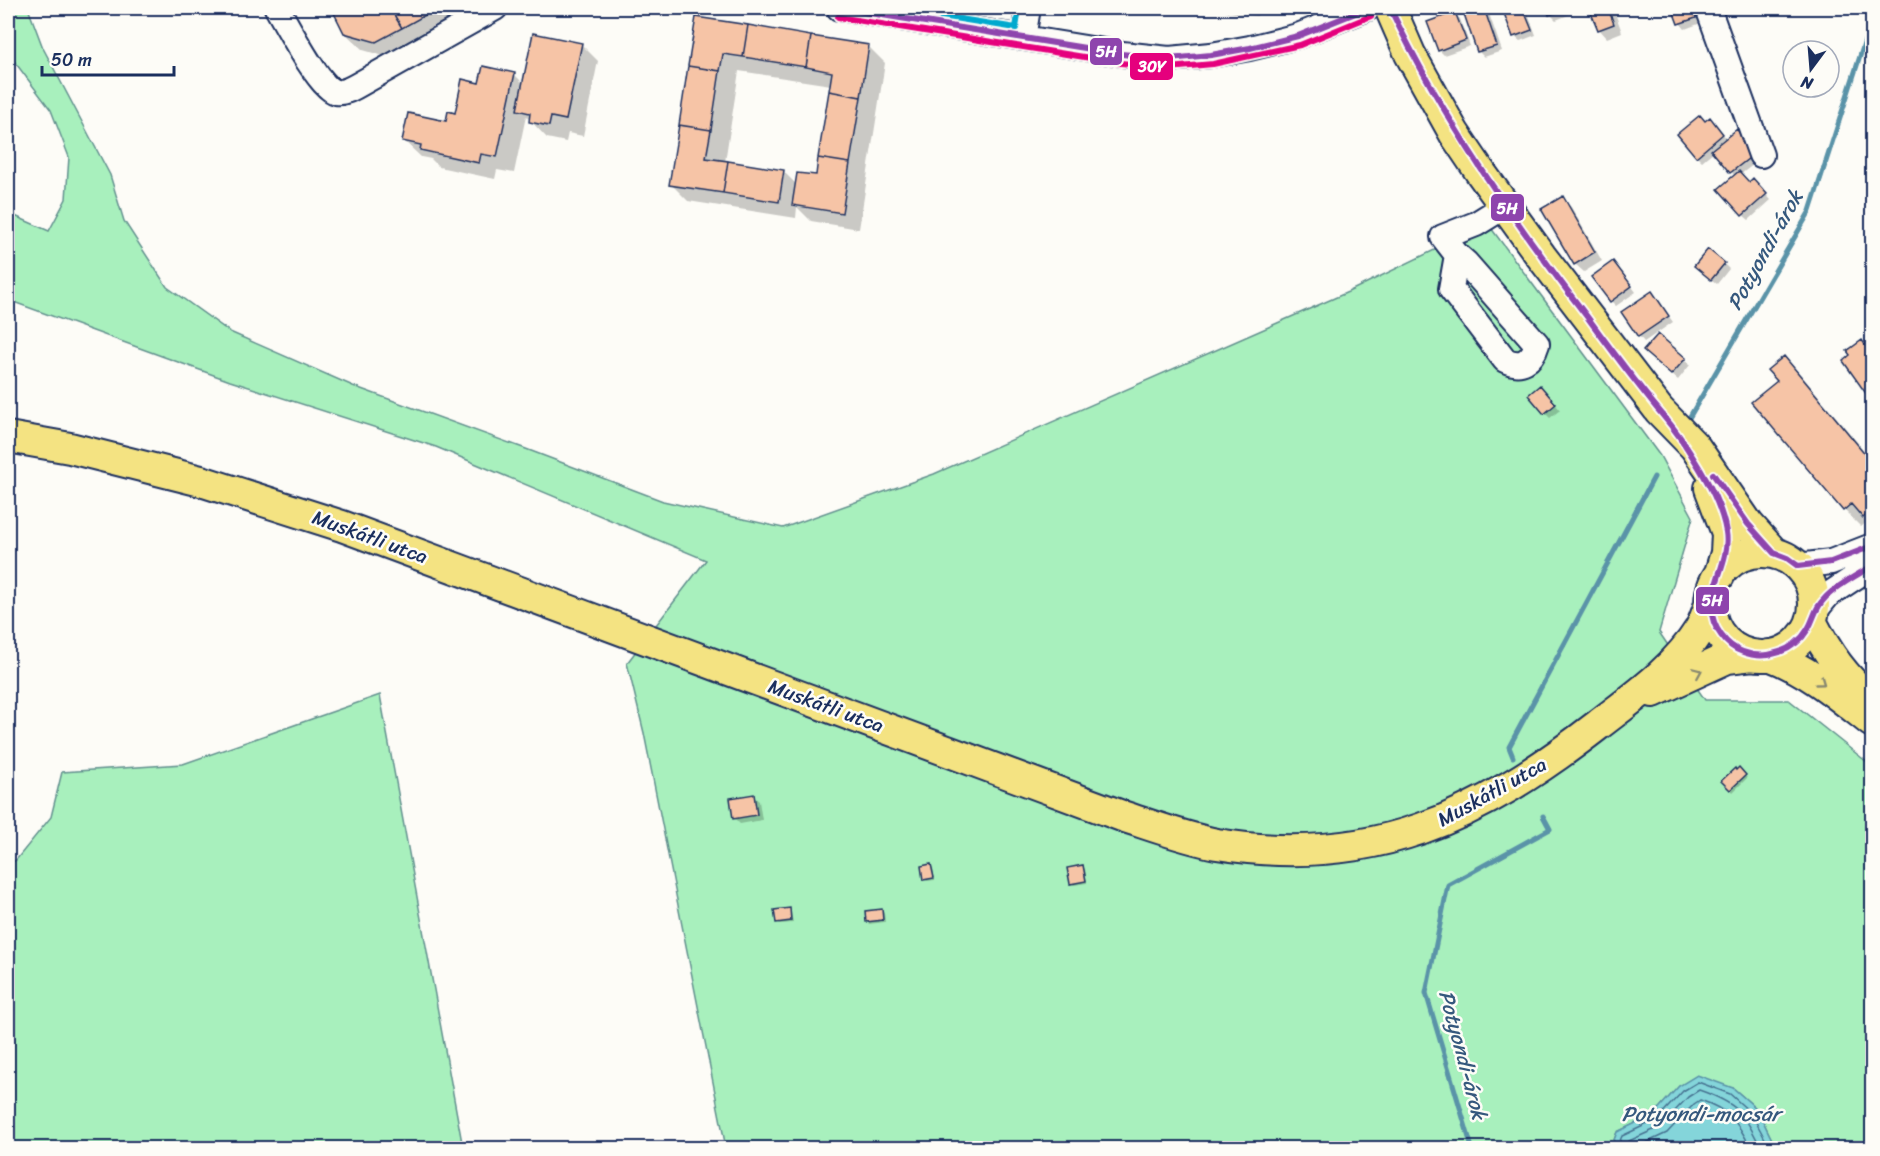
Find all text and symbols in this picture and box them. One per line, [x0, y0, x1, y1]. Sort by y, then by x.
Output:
line badge: 5H [1089, 37, 1123, 66]
text: 5H [1095, 37, 1117, 66]
scale bar [42, 39, 174, 77]
north arrow [1781, 39, 1841, 99]
text: 50 m [51, 44, 92, 76]
line badge: 30Y [1129, 52, 1174, 81]
text: 30Y [1137, 52, 1167, 81]
text: N [1797, 67, 1817, 99]
water label: Potyondi-árok [1716, 181, 1815, 317]
line badge: 5H [1490, 193, 1525, 222]
text: 5H [1496, 194, 1518, 223]
street label: Muskátli utca [307, 500, 433, 574]
line badge: 5H [1695, 586, 1730, 615]
text: 5H [1701, 586, 1723, 615]
one-way arrow [1692, 667, 1703, 679]
street label: Muskátli utca [763, 669, 889, 743]
one-way arrow [1814, 675, 1825, 686]
street label: Muskátli utca [1431, 747, 1553, 837]
water label: Potyondi-árok [1427, 986, 1499, 1126]
water label: Potyondi-mocsár [1622, 1095, 1785, 1133]

